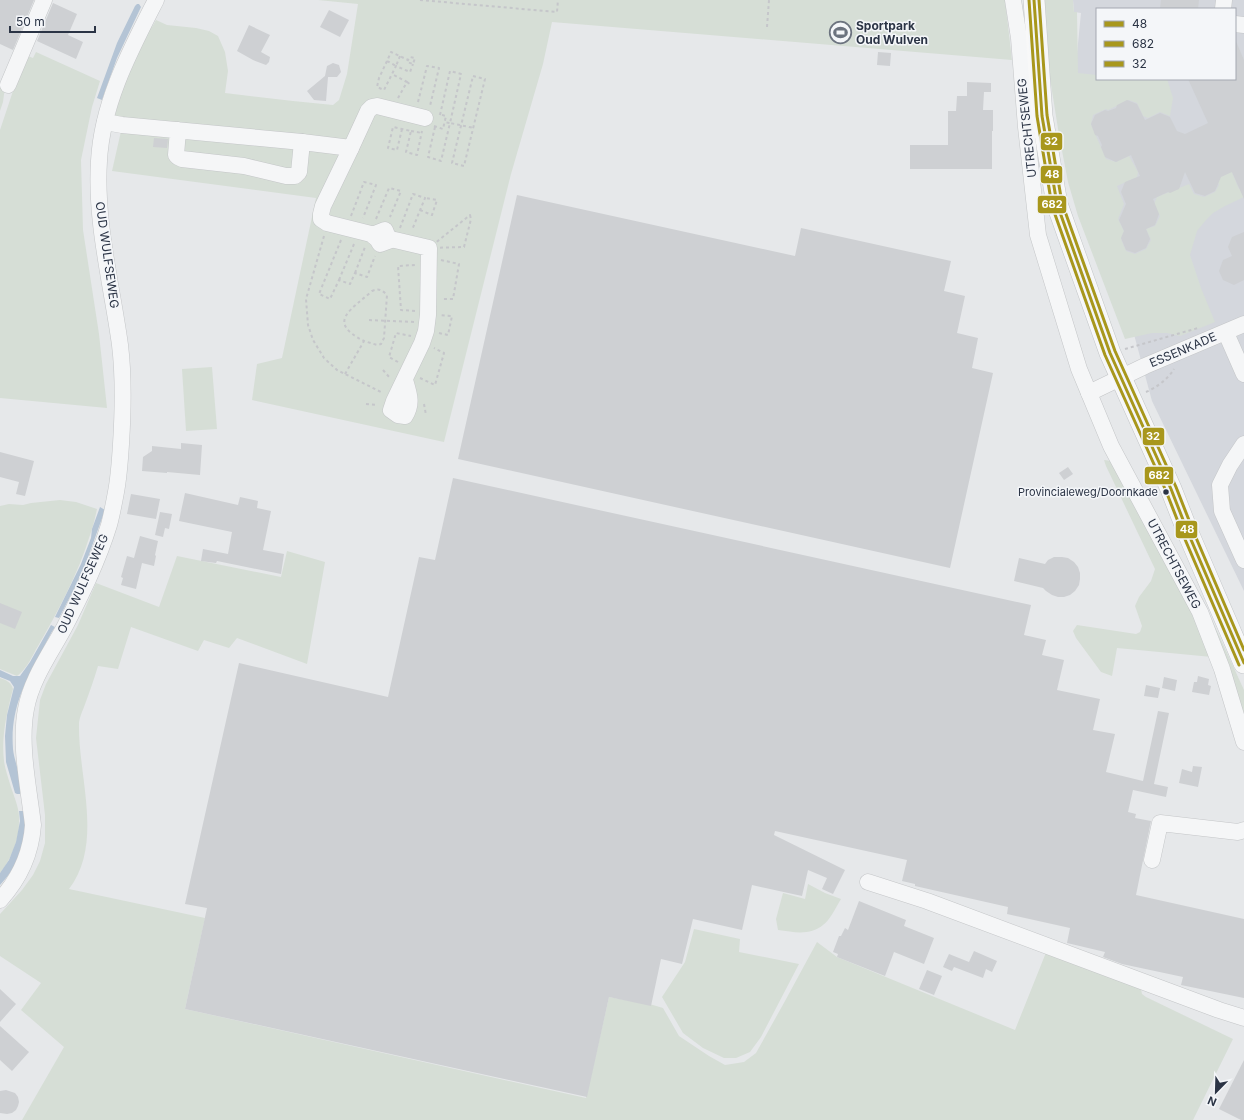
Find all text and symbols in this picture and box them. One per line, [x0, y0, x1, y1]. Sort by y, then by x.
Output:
scale bar [10, 8, 95, 34]
legend [1096, 8, 1236, 80]
text: 50 m [16, 14, 45, 29]
text: 48 [1132, 16, 1147, 31]
place label: Sportpark Oud Wulven [856, 18, 928, 47]
sports icon: Sportpark Oud Wulven [827, 20, 853, 46]
text: 682 [1132, 36, 1154, 51]
text: 32 [1132, 56, 1147, 71]
street label: UTRECHTSEWEG [1014, 78, 1039, 179]
line badge: 32 [1040, 132, 1063, 151]
text: 32 [1044, 134, 1058, 148]
line badge: 48 [1040, 165, 1063, 184]
text: 48 [1045, 167, 1059, 181]
line badge: 682 [1037, 195, 1067, 214]
text: 682 [1041, 197, 1063, 211]
street label: OUD WULFSEWEG [93, 201, 122, 309]
street label: ESSENKADE [1147, 329, 1218, 370]
line badge: 32 [1142, 427, 1165, 446]
text: 32 [1146, 429, 1160, 443]
line badge: 682 [1144, 466, 1174, 485]
text: 682 [1148, 468, 1170, 482]
place label: Provincialeweg/Doornkade [1018, 485, 1158, 499]
marker: Provincialeweg/Doornkade [1161, 487, 1171, 497]
street label: UTRECHTSEWEG [1144, 516, 1205, 611]
line badge: 48 [1175, 520, 1198, 539]
text: 48 [1180, 522, 1194, 536]
street label: OUD WULFSEWEG [54, 532, 111, 636]
north arrow [1196, 1072, 1236, 1112]
text: N [1205, 1093, 1219, 1109]

